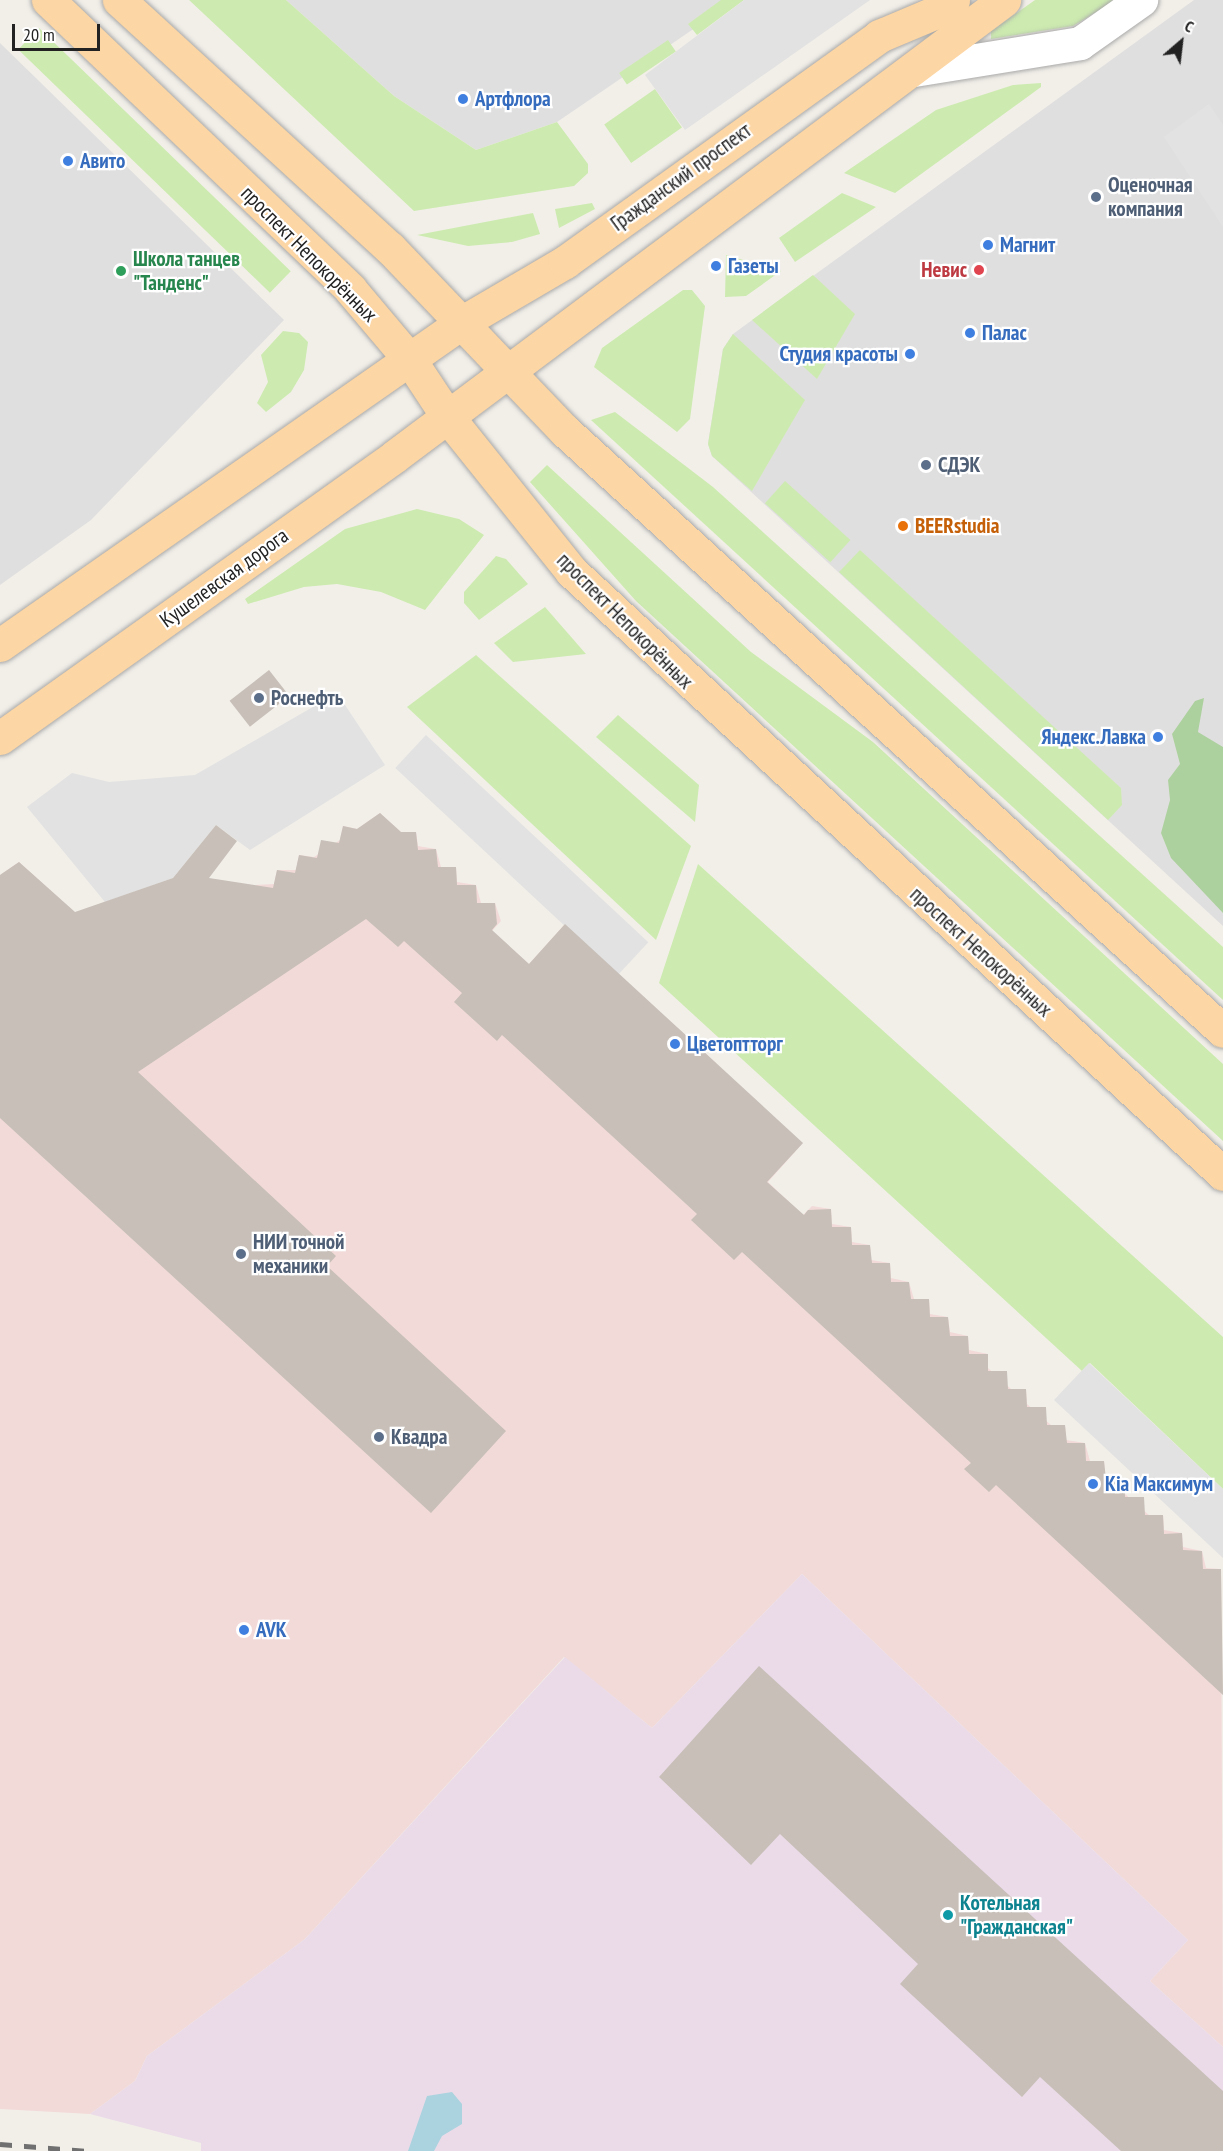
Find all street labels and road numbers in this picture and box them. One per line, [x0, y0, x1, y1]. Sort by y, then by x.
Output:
street label: Гражданский проспект [606, 118, 756, 236]
street label: проспект Непокорённых [235, 180, 383, 328]
street label: Кушелевская дорога [155, 523, 293, 633]
street label: проспект Непокорённых [551, 547, 699, 695]
street label: проспект Непокорённых [905, 881, 1057, 1023]

